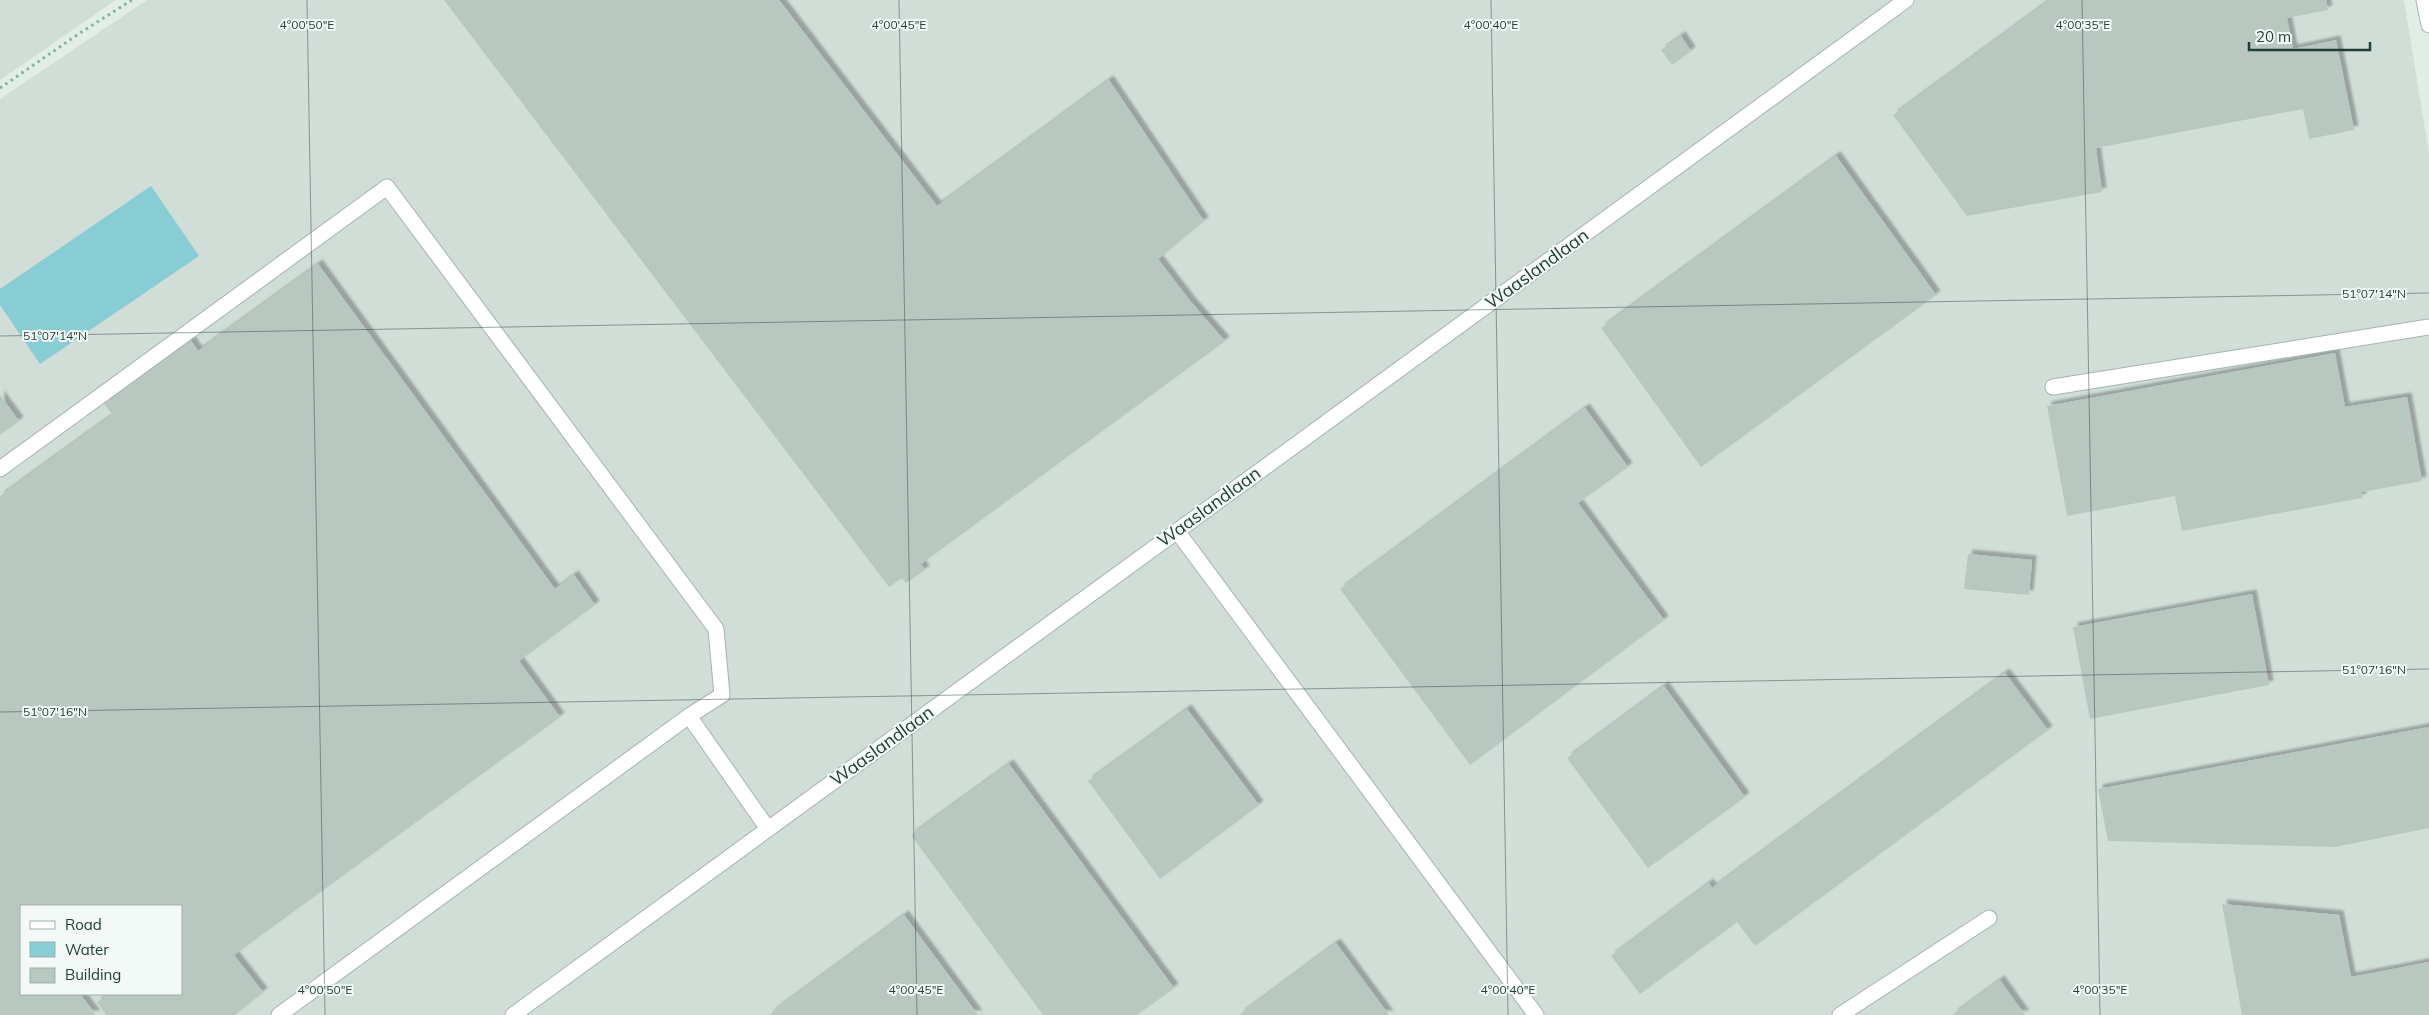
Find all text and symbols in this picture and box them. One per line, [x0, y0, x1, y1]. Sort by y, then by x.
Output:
text: 4°00'50"E [280, 17, 334, 32]
text: 4°00'45"E [872, 17, 926, 32]
text: 4°00'40"E [1464, 17, 1518, 32]
text: 4°00'35"E [2056, 17, 2110, 32]
scale bar [2249, 20, 2370, 52]
text: 20 m [2256, 27, 2291, 46]
street label: Waaslandlaan [1480, 223, 1593, 314]
text: 51°07'14"N [2342, 286, 2406, 301]
text: 51°07'14"N [23, 328, 87, 343]
street label: Waaslandlaan [1152, 461, 1265, 552]
text: 51°07'16"N [2342, 662, 2406, 677]
street label: Waaslandlaan [825, 700, 938, 791]
text: 51°07'16"N [23, 704, 87, 719]
legend [20, 905, 182, 995]
text: Road [65, 915, 102, 934]
text: Water [65, 940, 109, 959]
text: Building [65, 965, 121, 984]
text: 4°00'50"E [298, 982, 352, 997]
text: 4°00'45"E [889, 982, 943, 997]
text: 4°00'40"E [1481, 982, 1535, 997]
text: 4°00'35"E [2073, 982, 2127, 997]

